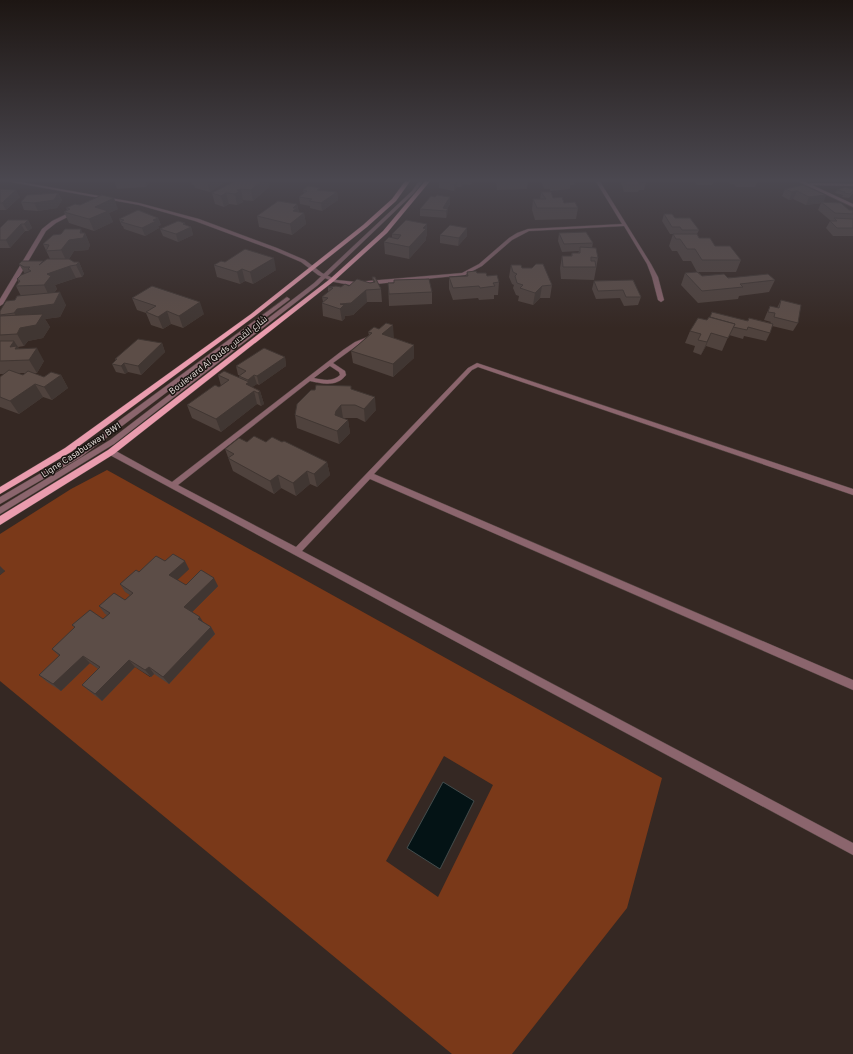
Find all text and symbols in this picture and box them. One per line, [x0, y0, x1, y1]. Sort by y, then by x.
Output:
street label: Boulevard Al Quds شارع القدس [167, 314, 270, 397]
street label: Ligne Casabusway BW1 [39, 420, 123, 480]

